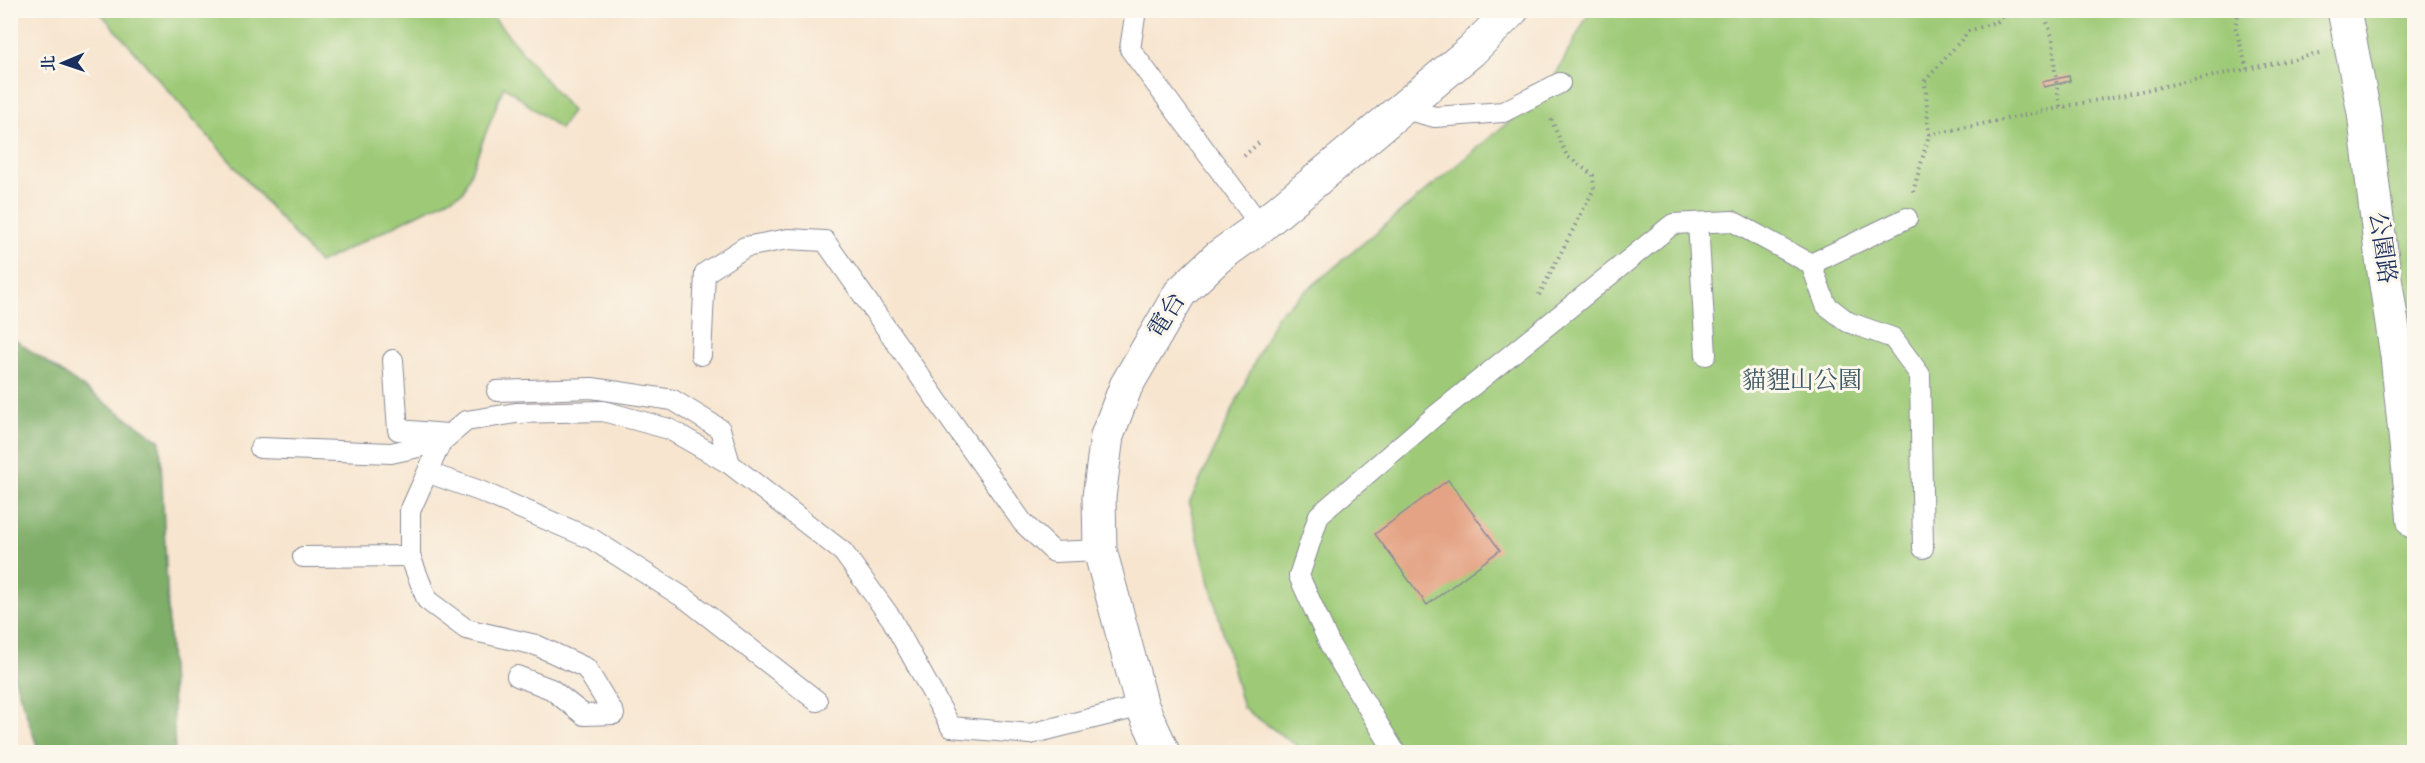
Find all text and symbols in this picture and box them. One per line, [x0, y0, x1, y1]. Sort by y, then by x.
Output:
north arrow [33, 33, 93, 93]
text: 北 [40, 55, 58, 72]
street label: 公園路 [2364, 210, 2401, 285]
street label: 電台 [1143, 288, 1191, 343]
park label: 貓貍山公園 [1742, 367, 1862, 394]

